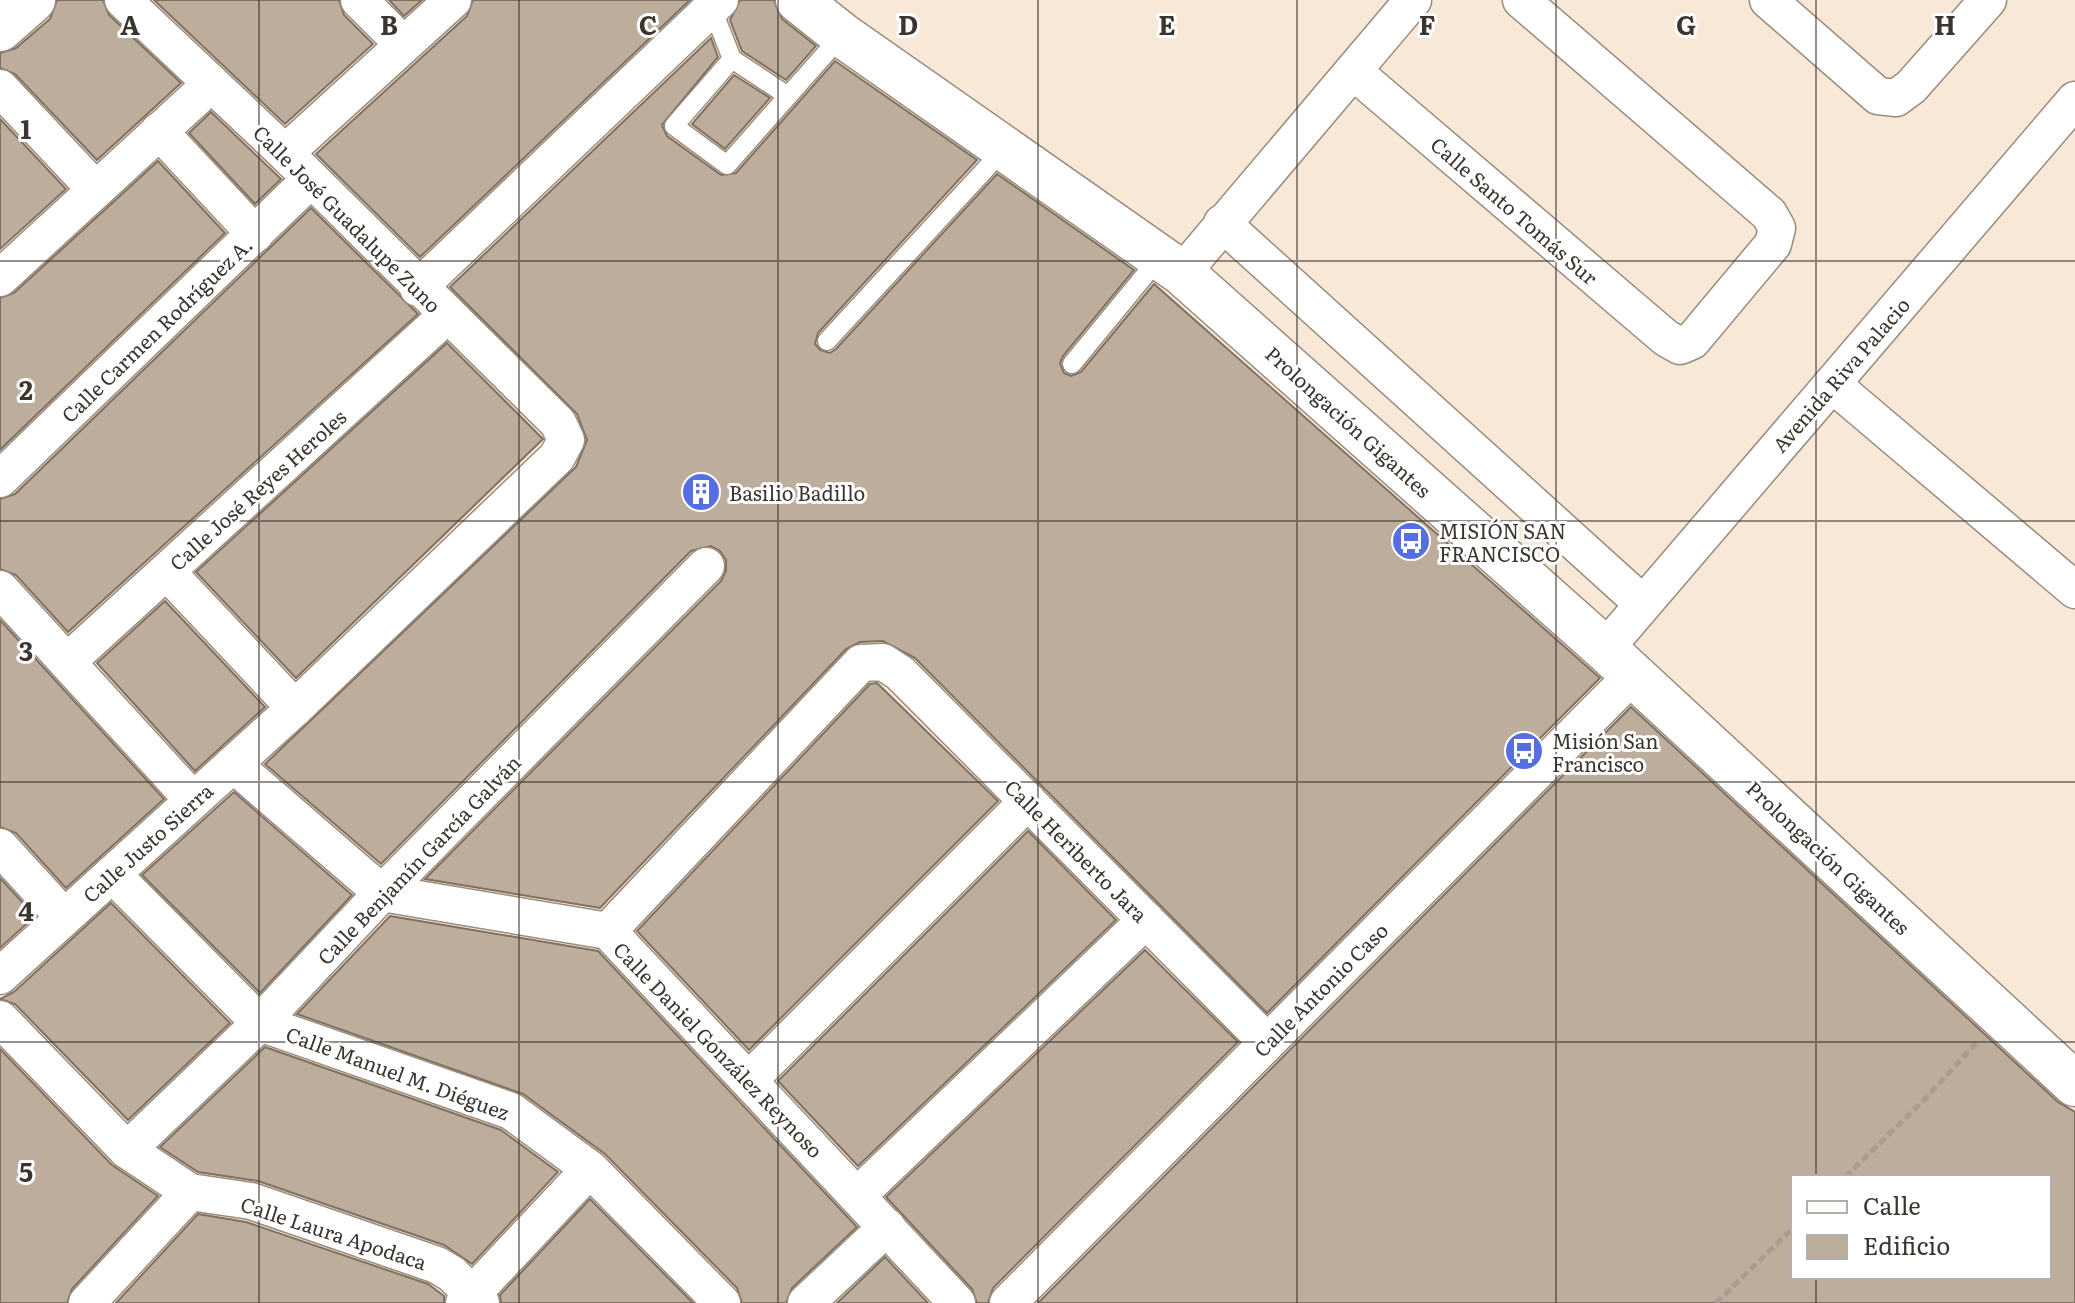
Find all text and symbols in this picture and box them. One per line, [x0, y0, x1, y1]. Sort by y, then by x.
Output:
text: A [120, 4, 140, 43]
text: B [380, 4, 398, 43]
text: C [639, 4, 657, 43]
text: D [898, 4, 918, 43]
text: E [1158, 4, 1176, 43]
text: F [1419, 4, 1435, 43]
text: G [1676, 4, 1696, 43]
text: H [1934, 4, 1956, 43]
text: 1 [21, 108, 32, 147]
street label: Calle José Guadalupe Zuno [247, 117, 449, 319]
street label: Calle Santo Tomás Sur [1425, 129, 1605, 291]
street label: Calle Carmen Rodríguez A. [54, 229, 258, 429]
street label: Avenida Riva Palacio [1764, 290, 1916, 458]
street label: Prolongación Gigantes [1259, 338, 1439, 504]
text: 2 [19, 369, 33, 408]
street label: Calle José Reyes Heroles [162, 401, 352, 577]
building icon: Basilio Badillo [680, 471, 722, 513]
place label: Basilio Badillo [729, 477, 865, 507]
place label: MISIÓN SAN FRANCISCO [1439, 515, 1566, 568]
bus stop icon: MISIÓN SAN FRANCISCO [1390, 520, 1432, 562]
text: 3 [19, 630, 33, 669]
place label: Misión San Francisco [1552, 725, 1659, 778]
bus stop icon: Misión San Francisco [1503, 730, 1545, 772]
street label: Calle Benjamín García Galván [309, 747, 527, 971]
street label: Calle Heriberto Jara [999, 772, 1155, 928]
street label: Prolongación Gigantes [1741, 773, 1917, 941]
street label: Calle Justo Sierra [75, 775, 219, 909]
text: 4 [18, 890, 34, 929]
street label: Calle Antonio Caso [1246, 915, 1394, 1063]
street label: Calle Daniel González Reynoso [607, 934, 831, 1164]
street label: Calle Manuel M. Diéguez [282, 1018, 514, 1126]
text: 5 [19, 1151, 33, 1190]
legend [1791, 1175, 2051, 1279]
text: Calle [1863, 1187, 1921, 1222]
street label: Calle Laura Apodaca [237, 1188, 431, 1276]
text: Edificio [1863, 1227, 1950, 1262]

